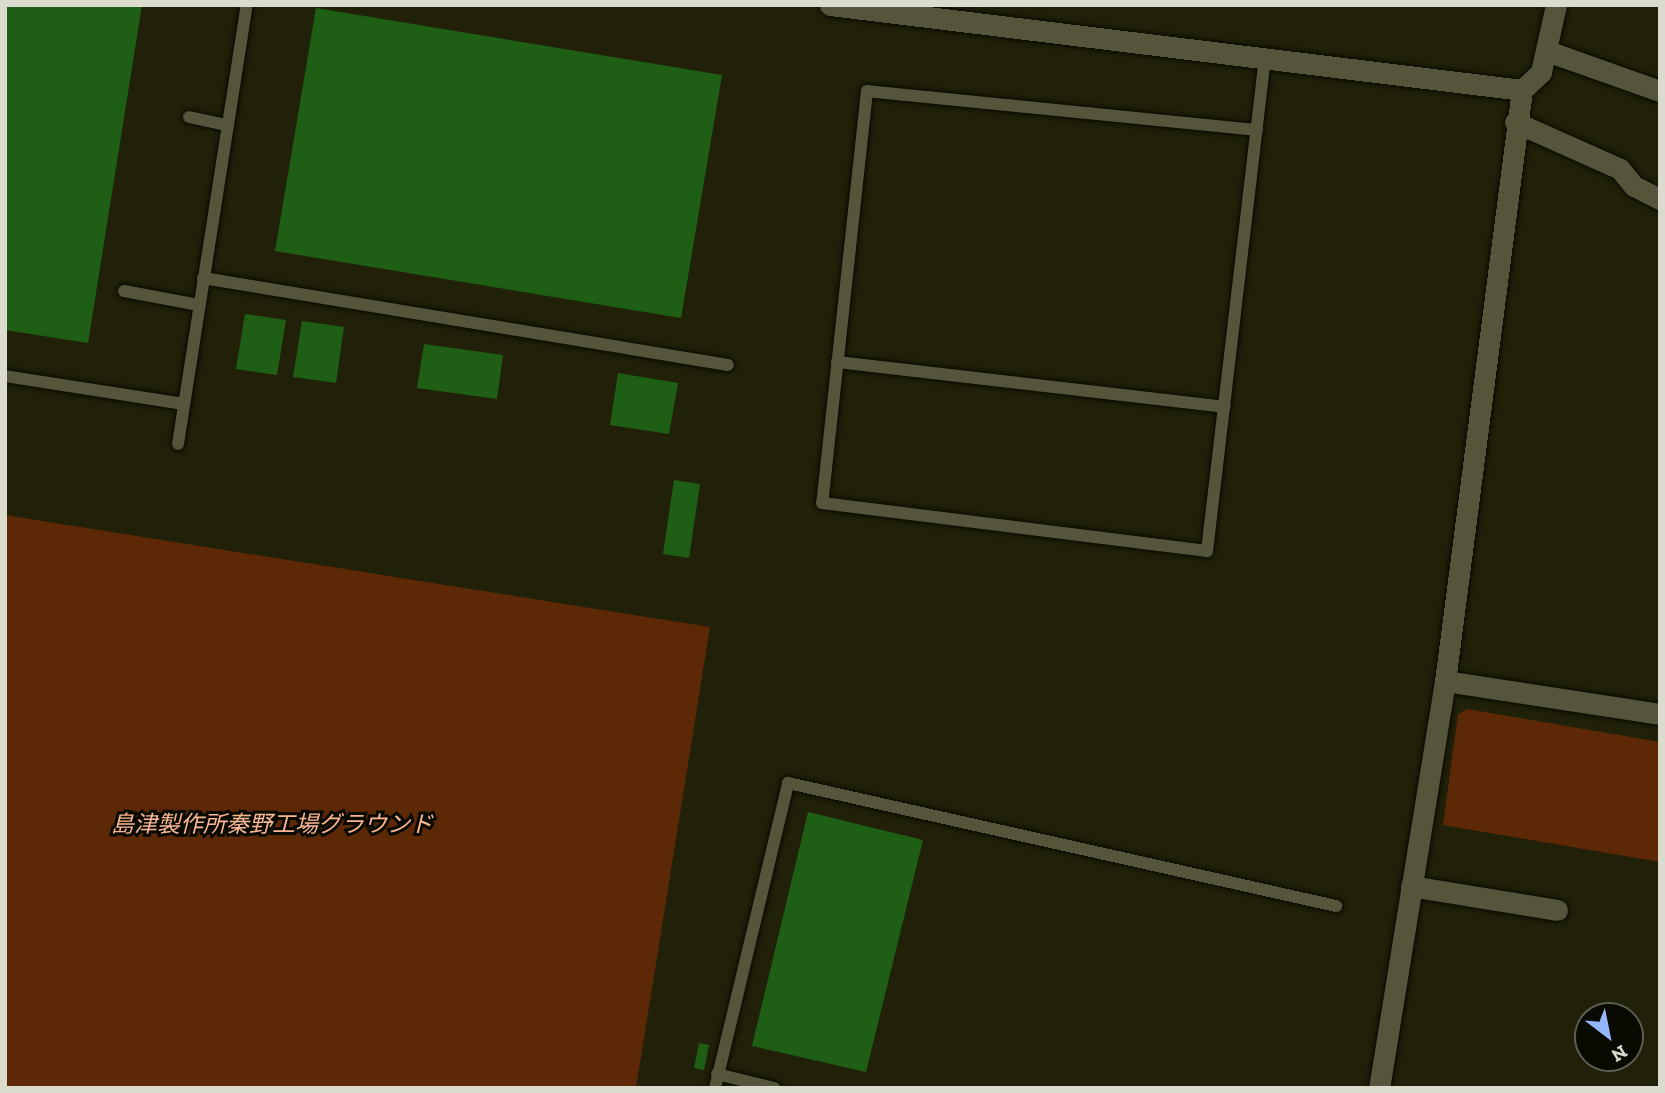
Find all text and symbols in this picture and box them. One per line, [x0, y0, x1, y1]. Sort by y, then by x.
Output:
park label: 島津製作所秦野工場グラウンド [111, 810, 433, 838]
north arrow [1574, 1002, 1644, 1072]
text: N [1607, 1040, 1632, 1067]

